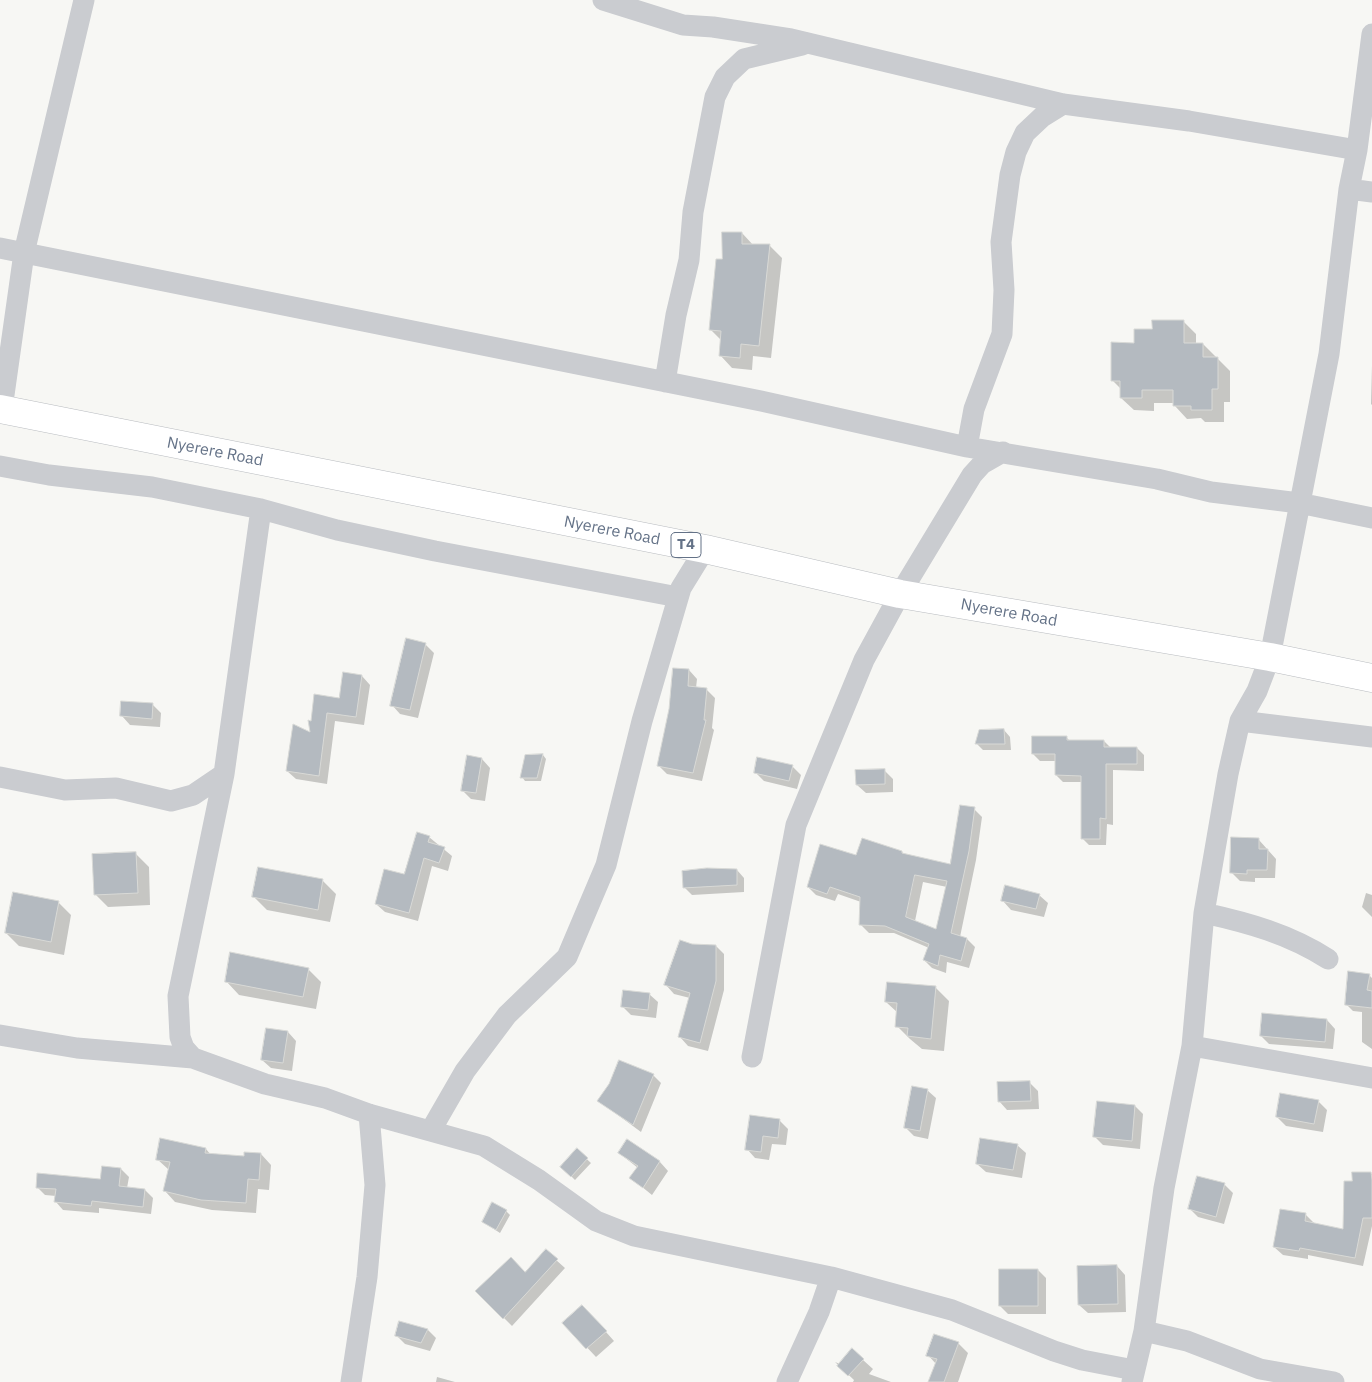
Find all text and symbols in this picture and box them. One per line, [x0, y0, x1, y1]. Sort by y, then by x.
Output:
street label: Nyerere Road [165, 433, 265, 471]
street label: Nyerere Road [562, 512, 662, 550]
road number: T4 [671, 532, 701, 558]
street label: Nyerere Road [959, 595, 1059, 631]

